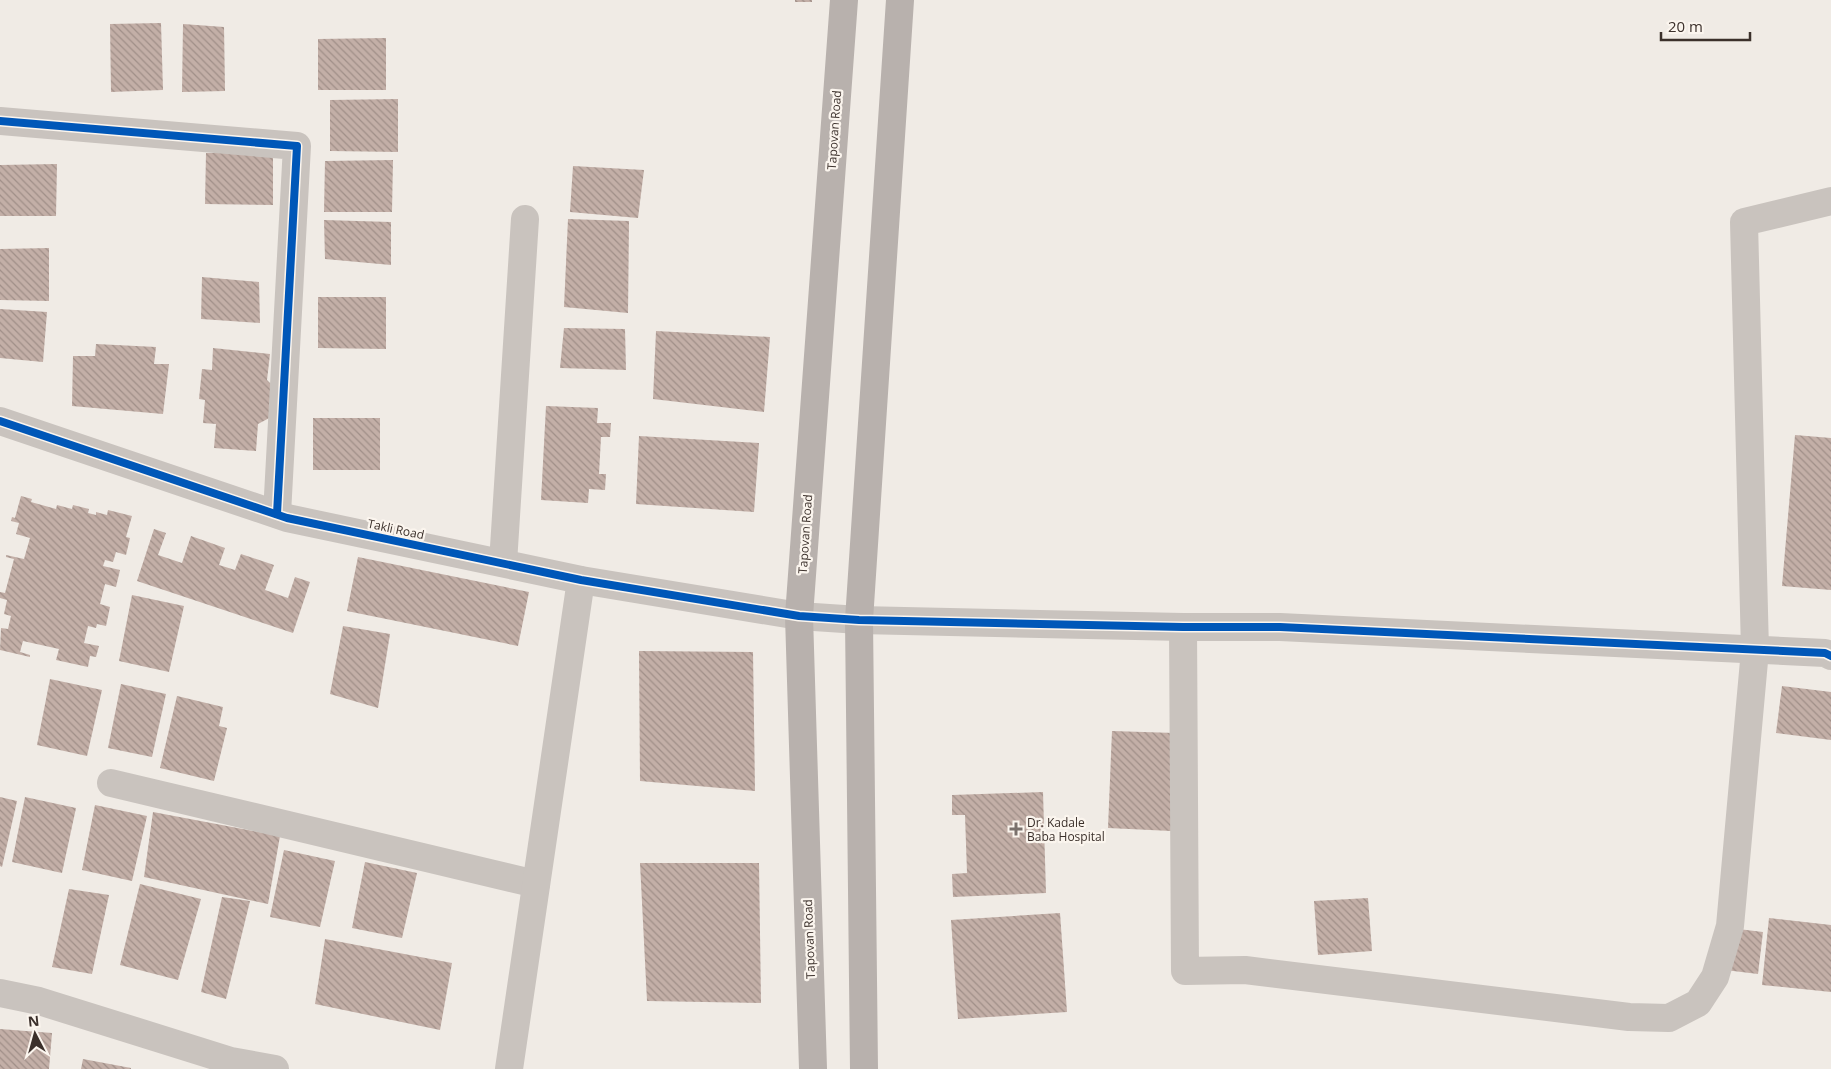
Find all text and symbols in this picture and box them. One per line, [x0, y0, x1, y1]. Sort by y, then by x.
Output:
scale bar [1661, 10, 1750, 42]
text: 20 m [1668, 16, 1703, 36]
street label: Tapovan Road [823, 90, 845, 170]
street label: Tapovan Road [794, 494, 816, 574]
street label: Takli Road [366, 515, 426, 543]
place label: Dr. Kadale Baba Hospital [1027, 814, 1105, 845]
marker: Dr. Kadale Baba Hospital [1009, 822, 1023, 836]
street label: Tapovan Road [799, 899, 819, 979]
north arrow [10, 1009, 60, 1059]
text: N [27, 1011, 40, 1031]

